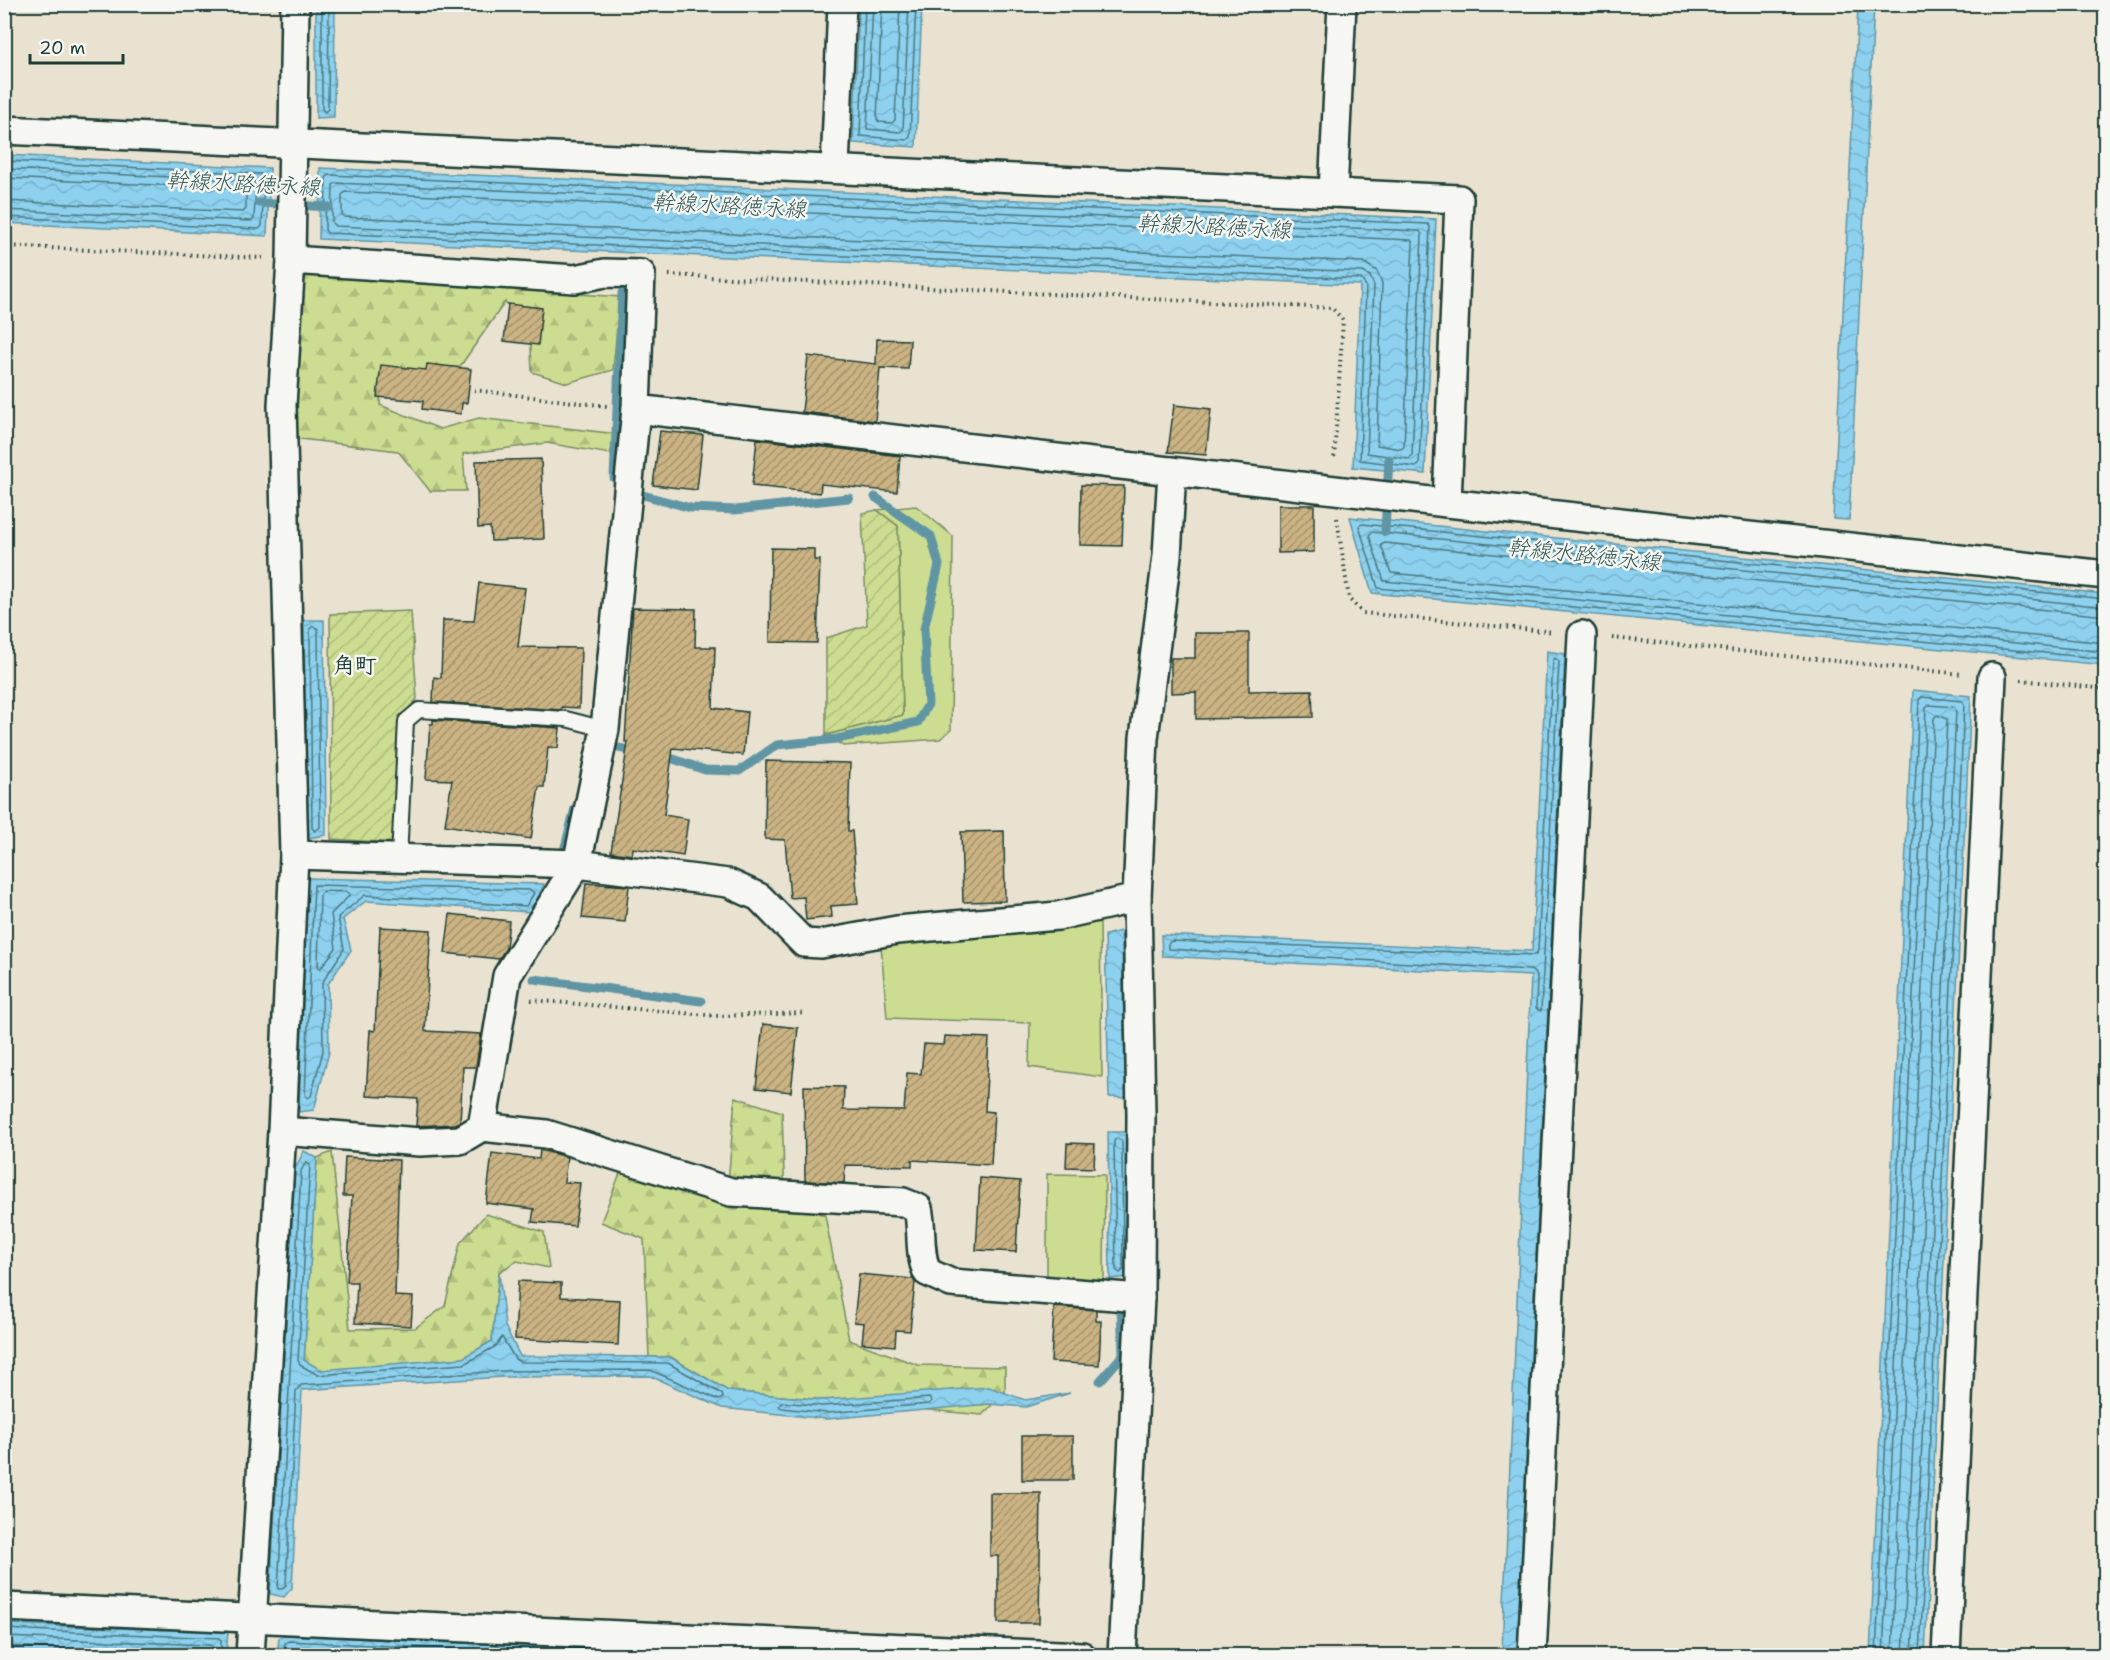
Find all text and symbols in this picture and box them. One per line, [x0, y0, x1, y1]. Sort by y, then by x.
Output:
scale bar [30, 27, 123, 65]
text: 20 m [39, 36, 85, 60]
water label: 幹線水路徳永線 [165, 165, 322, 202]
water label: 幹線水路徳永線 [651, 187, 808, 224]
water label: 幹線水路徳永線 [1136, 208, 1293, 245]
water label: 幹線水路徳永線 [1506, 532, 1663, 577]
district label: 角町 [333, 651, 377, 680]

